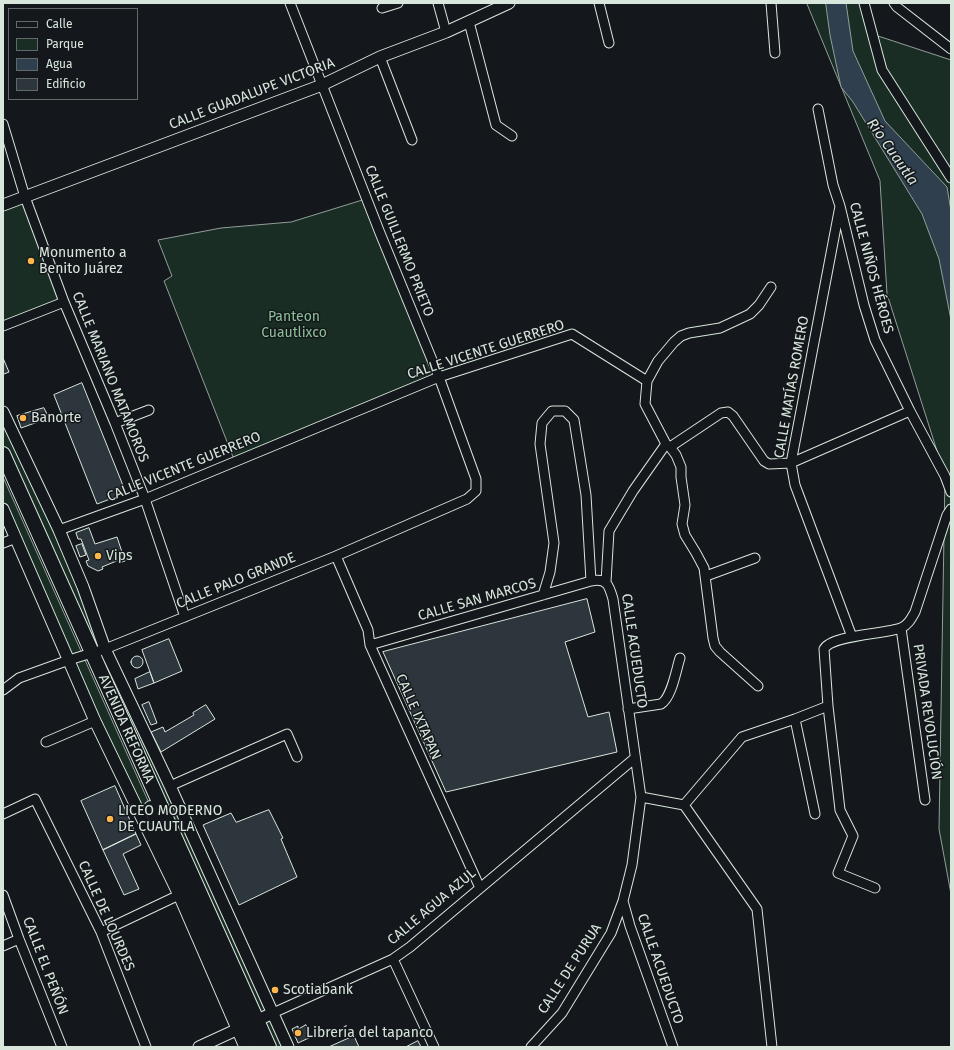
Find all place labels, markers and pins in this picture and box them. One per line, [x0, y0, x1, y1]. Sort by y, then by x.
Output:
place label: Monumento a Benito Juárez [39, 245, 127, 278]
marker: Monumento a Benito Juárez [26, 256, 36, 266]
place label: Banorte [31, 410, 81, 426]
marker: Banorte [18, 413, 28, 423]
place label: Vips [106, 548, 133, 564]
marker: Vips [93, 551, 103, 561]
place label: LICEO MODERNO DE CUAUTLA [118, 803, 222, 836]
marker: LICEO MODERNO DE CUAUTLA [105, 814, 115, 824]
place label: Scotiabank [283, 982, 353, 998]
marker: Scotiabank [270, 985, 280, 995]
place label: Librería del tapanco [306, 1025, 433, 1041]
marker: Librería del tapanco [293, 1028, 303, 1038]

